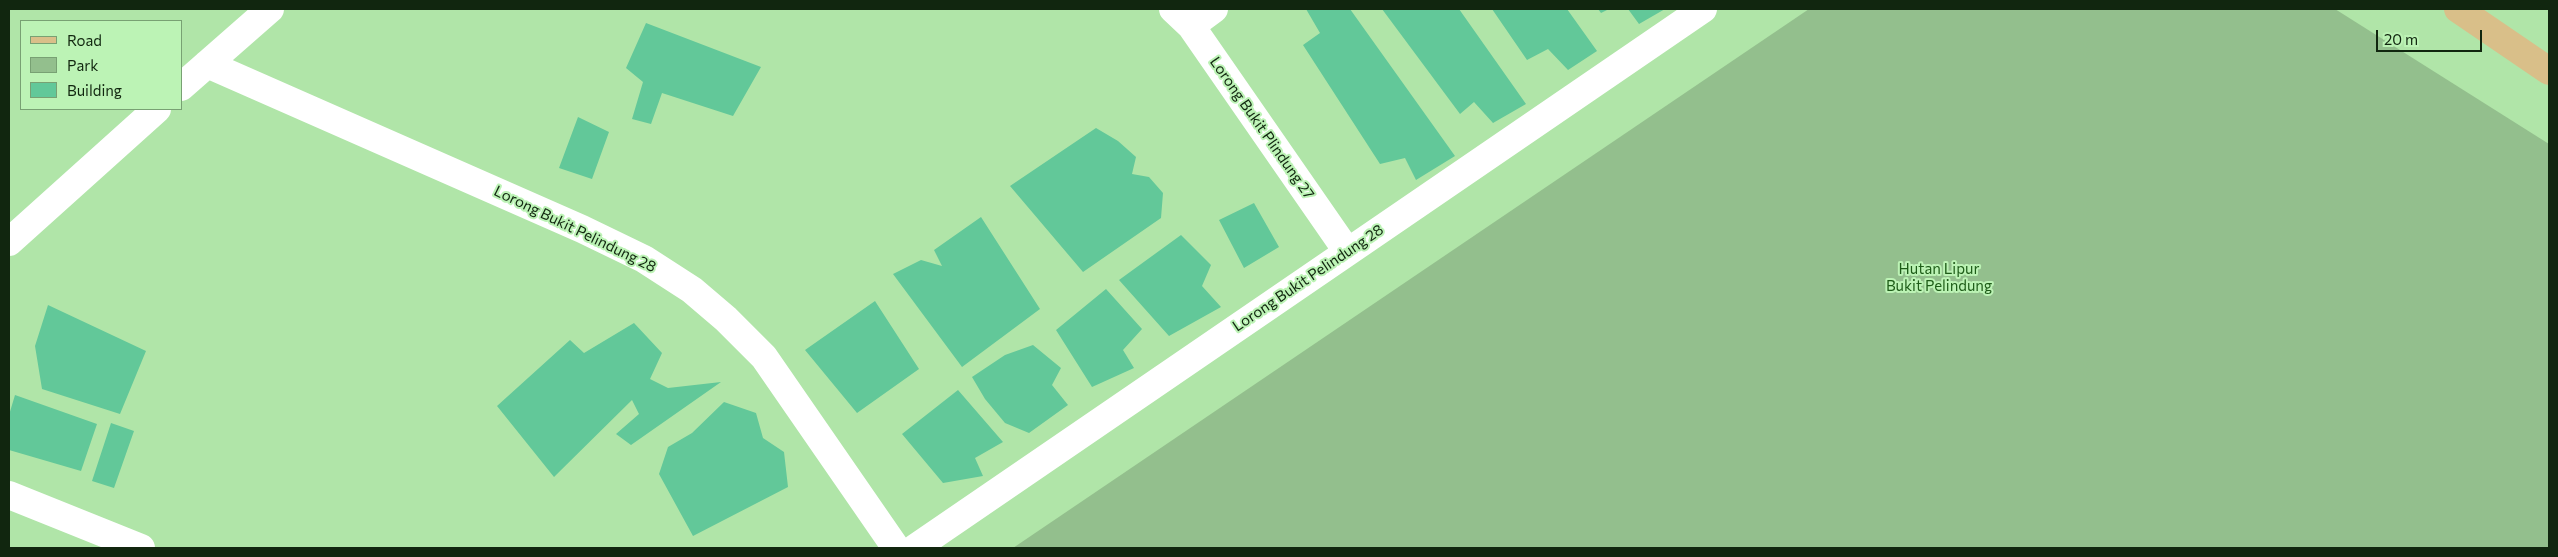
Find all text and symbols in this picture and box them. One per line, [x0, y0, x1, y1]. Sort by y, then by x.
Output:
legend [20, 20, 182, 110]
scale bar [2378, 20, 2484, 52]
text: 20 m [2384, 30, 2418, 48]
text: Road [67, 31, 102, 49]
street label: Lorong Bukit Plindung 27 [1206, 53, 1318, 203]
text: Park [67, 56, 98, 74]
text: Building [67, 81, 122, 99]
street label: Lorong Bukit Pelindung 28 [491, 182, 659, 276]
street label: Lorong Bukit Pelindung 28 [1229, 221, 1387, 335]
park label: Hutan Lipur Bukit Pelindung [1886, 260, 1992, 295]

